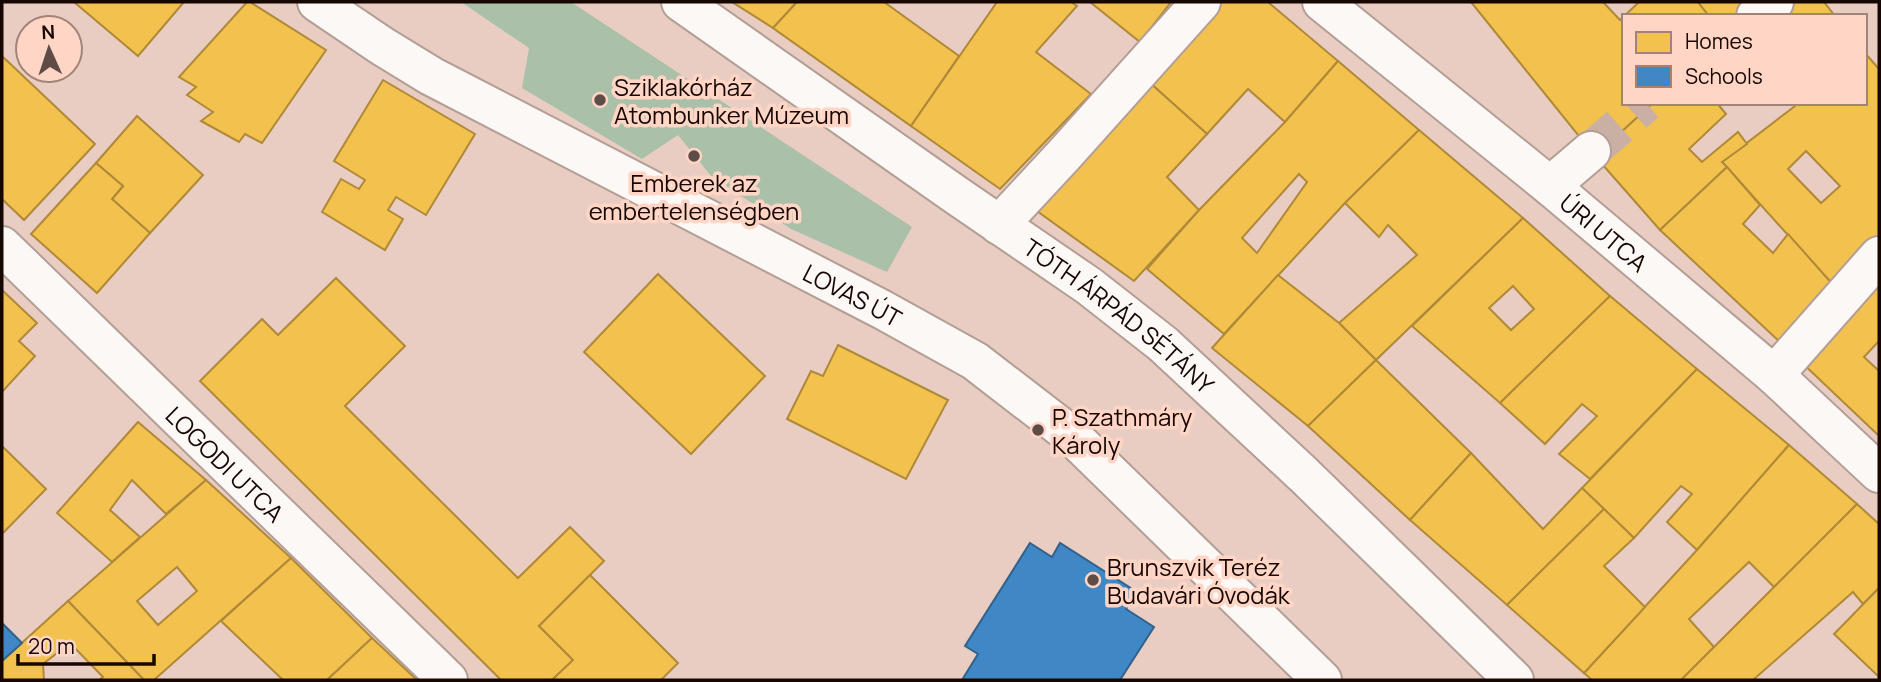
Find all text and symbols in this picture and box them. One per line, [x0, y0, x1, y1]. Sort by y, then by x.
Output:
north arrow [14, 14, 84, 84]
legend [1622, 14, 1867, 105]
text: N [41, 19, 56, 45]
text: Homes [1685, 27, 1753, 55]
text: Schools [1685, 62, 1763, 90]
place label: Sziklakórház Atombunker Múzeum [614, 70, 849, 131]
marker: Sziklakórház Atombunker Múzeum [592, 92, 608, 108]
marker: Emberek az embertelenségben [686, 148, 702, 164]
place label: Emberek az embertelenségben [589, 166, 799, 227]
street label: ÚRI UTCA [1553, 185, 1655, 278]
street label: TÓTH ÁRPÁD SÉTÁNY [1018, 230, 1222, 401]
street label: LOVAS ÚT [798, 255, 909, 334]
street label: LOGODI UTCA [159, 398, 292, 529]
place label: P. Szathmáry Károly [1052, 400, 1193, 461]
marker: P. Szathmáry Károly [1030, 422, 1046, 438]
place label: Brunszvik Teréz Budavári Óvodák [1107, 550, 1291, 611]
marker: Brunszvik Teréz Budavári Óvodák [1085, 572, 1101, 588]
scale bar [18, 622, 154, 666]
text: 20 m [28, 632, 75, 660]

